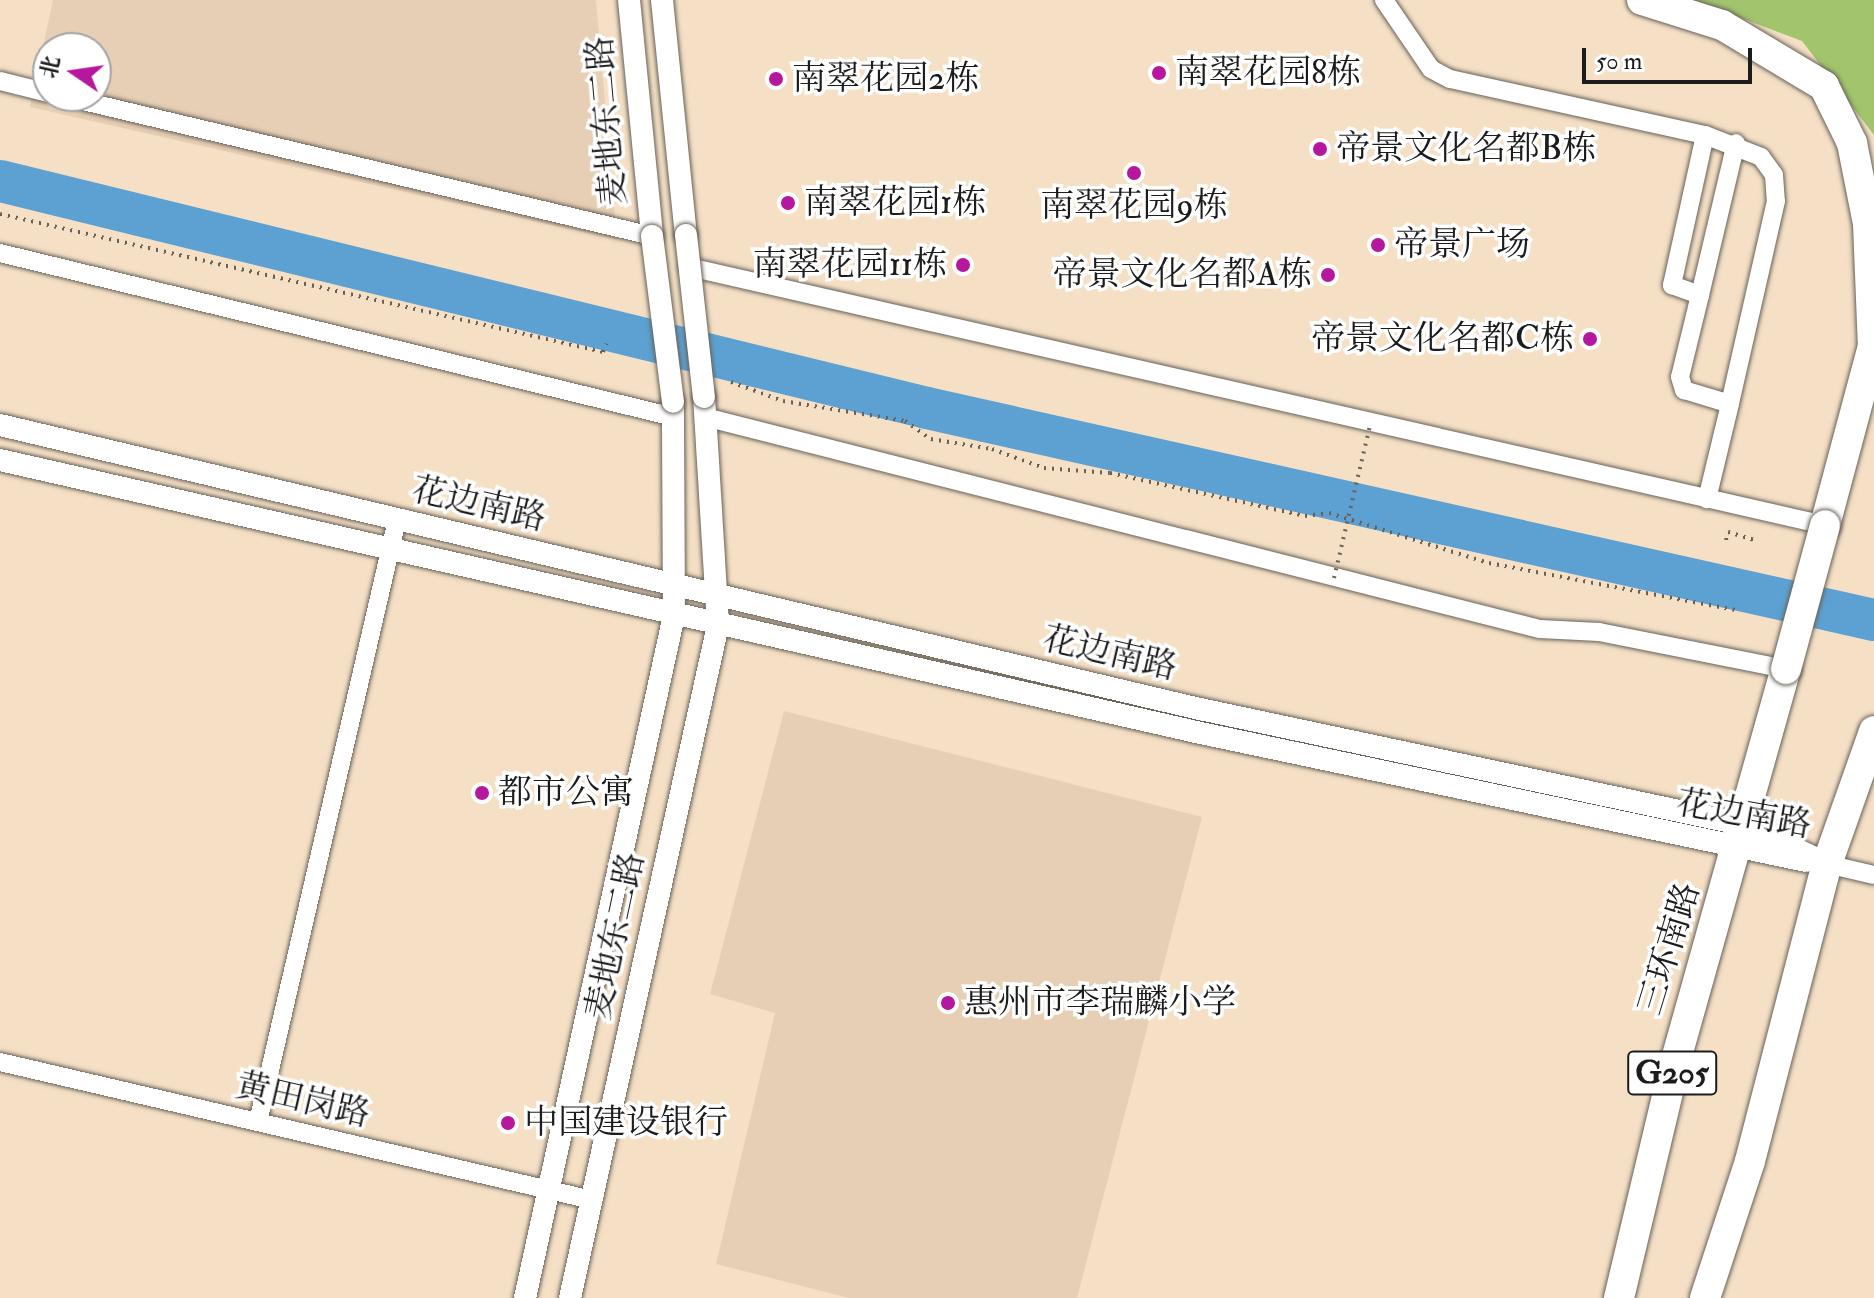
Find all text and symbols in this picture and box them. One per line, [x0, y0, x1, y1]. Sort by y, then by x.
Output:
north arrow [32, 32, 112, 112]
scale bar [1586, 32, 1756, 82]
street label: 麦地东二路 [579, 35, 635, 207]
text: 50 m [1596, 46, 1642, 77]
text: 北 [34, 53, 67, 81]
place label: 南翠花园8栋 [1175, 53, 1361, 93]
place label: 南翠花园2栋 [792, 59, 979, 99]
marker: 南翠花园8栋 [1150, 64, 1168, 82]
marker: 南翠花园2栋 [767, 70, 785, 88]
place label: 帝景文化名都B栋 [1336, 129, 1596, 169]
marker: 帝景文化名都B栋 [1311, 140, 1329, 158]
marker: 南翠花园9栋 [1125, 164, 1143, 182]
place label: 南翠花园1栋 [804, 183, 986, 223]
place label: 南翠花园9栋 [1040, 186, 1228, 226]
marker: 南翠花园1栋 [779, 194, 797, 212]
place label: 帝景广场 [1394, 225, 1530, 265]
marker: 帝景广场 [1369, 236, 1387, 254]
place label: 南翠花园11栋 [753, 245, 947, 285]
place label: 帝景文化名都A栋 [1052, 255, 1312, 295]
marker: 南翠花园11栋 [954, 256, 972, 274]
marker: 帝景文化名都A栋 [1319, 266, 1337, 284]
place label: 帝景文化名都C栋 [1311, 319, 1574, 359]
marker: 帝景文化名都C栋 [1581, 330, 1599, 348]
street label: 花边南路 [408, 469, 550, 539]
street label: 花边南路 [1039, 618, 1181, 688]
place label: 都市公寓 [498, 773, 634, 813]
street label: 花边南路 [1673, 782, 1815, 846]
marker: 都市公寓 [473, 784, 491, 802]
street label: 麦地东二路 [577, 849, 653, 1023]
street label: 三环南路 [1630, 878, 1708, 1020]
place label: 惠州市李瑞麟小学 [964, 983, 1236, 1023]
marker: 惠州市李瑞麟小学 [939, 994, 957, 1012]
road number: G205 [1626, 1045, 1718, 1101]
street label: 黄田岗路 [232, 1065, 374, 1135]
place label: 中国建设银行 [524, 1103, 728, 1143]
marker: 中国建设银行 [499, 1114, 517, 1132]

